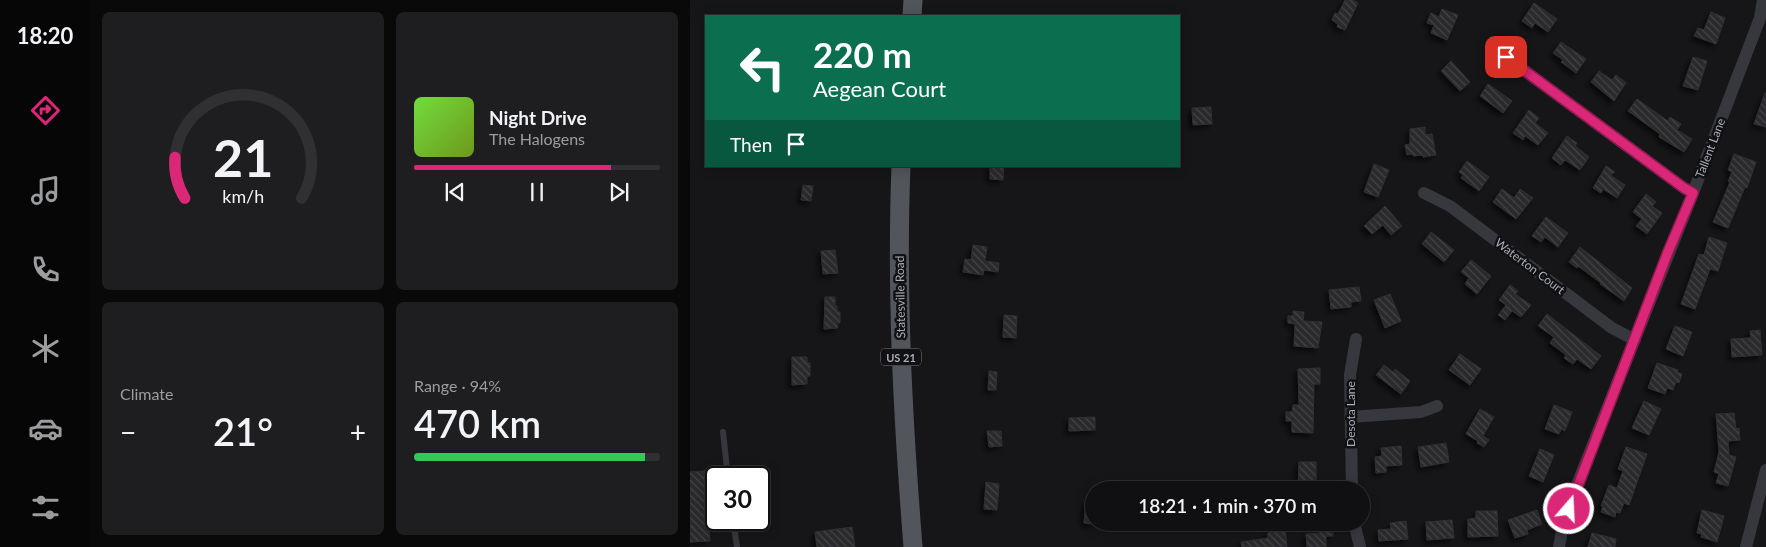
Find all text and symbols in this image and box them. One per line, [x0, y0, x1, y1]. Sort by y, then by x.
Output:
text: 18:20 [17, 22, 73, 49]
text: 220 m [813, 33, 912, 75]
icon: left [730, 35, 795, 100]
pin [1485, 36, 1527, 78]
icon: arrive [1492, 43, 1520, 71]
text: Aegean Court [813, 75, 946, 102]
icon: directions [28, 93, 63, 128]
text: Night Drive [489, 106, 587, 129]
street label: Tallent Lane [1692, 116, 1728, 180]
text: 21 [213, 126, 273, 188]
text: The Halogens [489, 129, 585, 148]
icon: arrive [782, 130, 810, 158]
text: Then [730, 133, 772, 156]
icon: music [28, 173, 63, 208]
icon: previous [441, 178, 469, 206]
icon: pause [523, 178, 551, 206]
icon: next [605, 178, 633, 206]
text: km/h [222, 185, 264, 207]
street label: Waterton Court [1492, 235, 1568, 298]
icon: phone [28, 252, 63, 287]
street label: Statesville Road [892, 255, 908, 339]
icon: climate [28, 331, 63, 366]
road number: US 21 [881, 348, 921, 366]
text: Range · 94% [414, 376, 501, 395]
street label: Desota Lane [1343, 381, 1358, 447]
text: Climate [120, 384, 173, 403]
text: 470 km [414, 400, 541, 446]
text: 21° [213, 408, 273, 454]
icon: car [28, 411, 63, 446]
text: − [120, 415, 136, 449]
text: + [350, 415, 366, 449]
speed limit sign: 30 [705, 466, 770, 531]
position arrow [1542, 482, 1594, 534]
icon: filters [28, 490, 63, 525]
text: 18:21 · 1 min · 370 m [1138, 494, 1317, 517]

